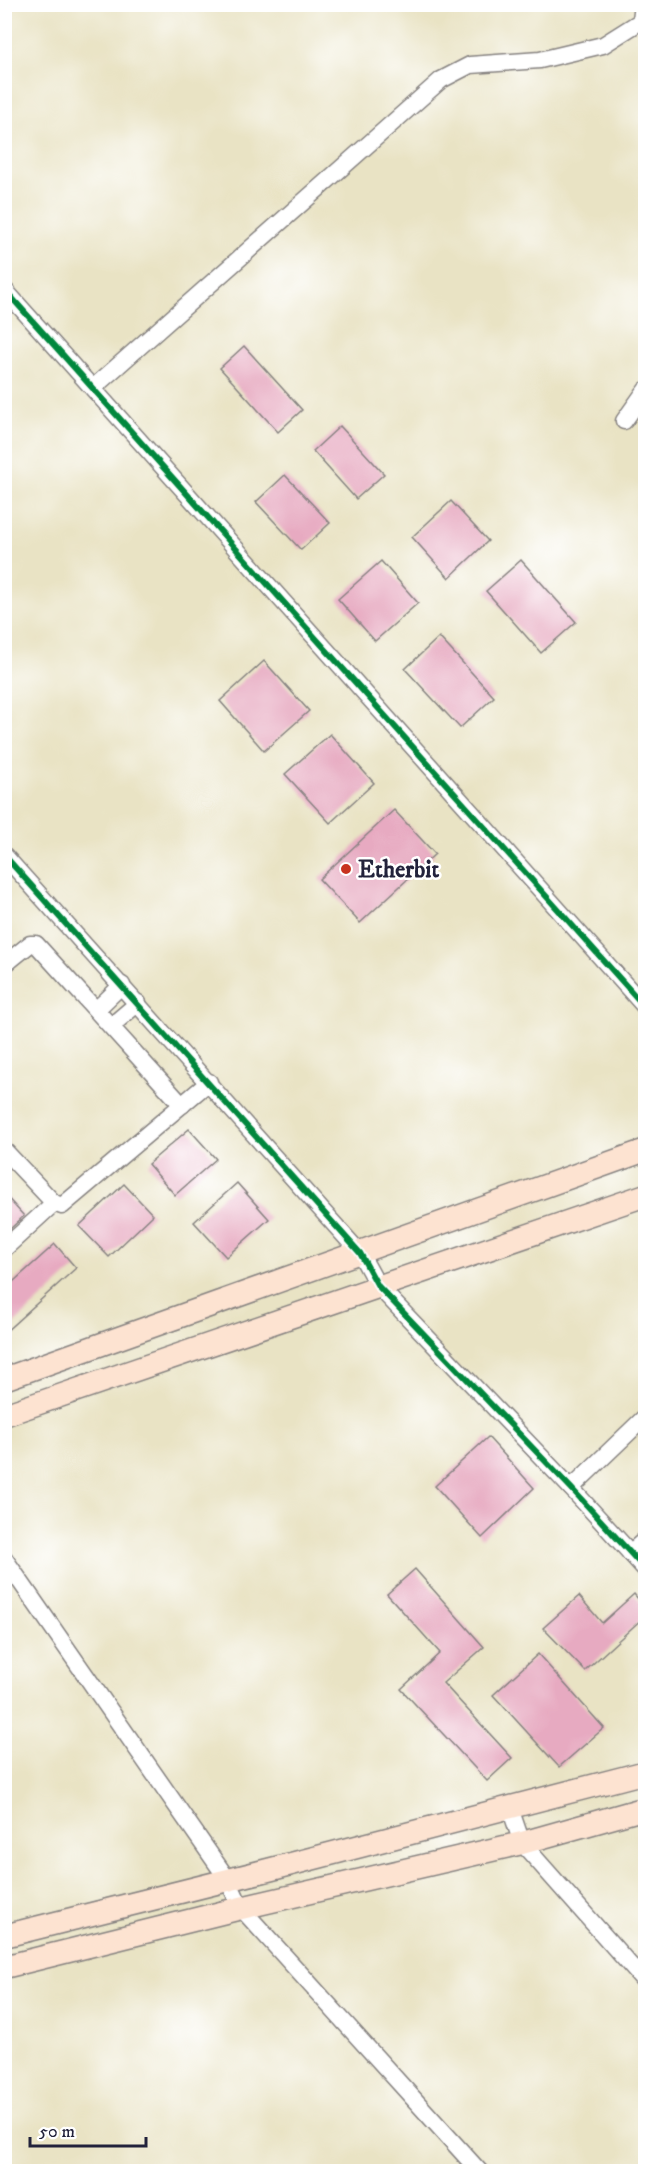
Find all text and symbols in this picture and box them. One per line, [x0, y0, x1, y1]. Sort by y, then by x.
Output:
place label: Etherbit [358, 855, 439, 885]
marker: Etherbit [339, 862, 353, 876]
scale bar [30, 2110, 146, 2148]
text: 50 m [39, 2121, 75, 2143]

